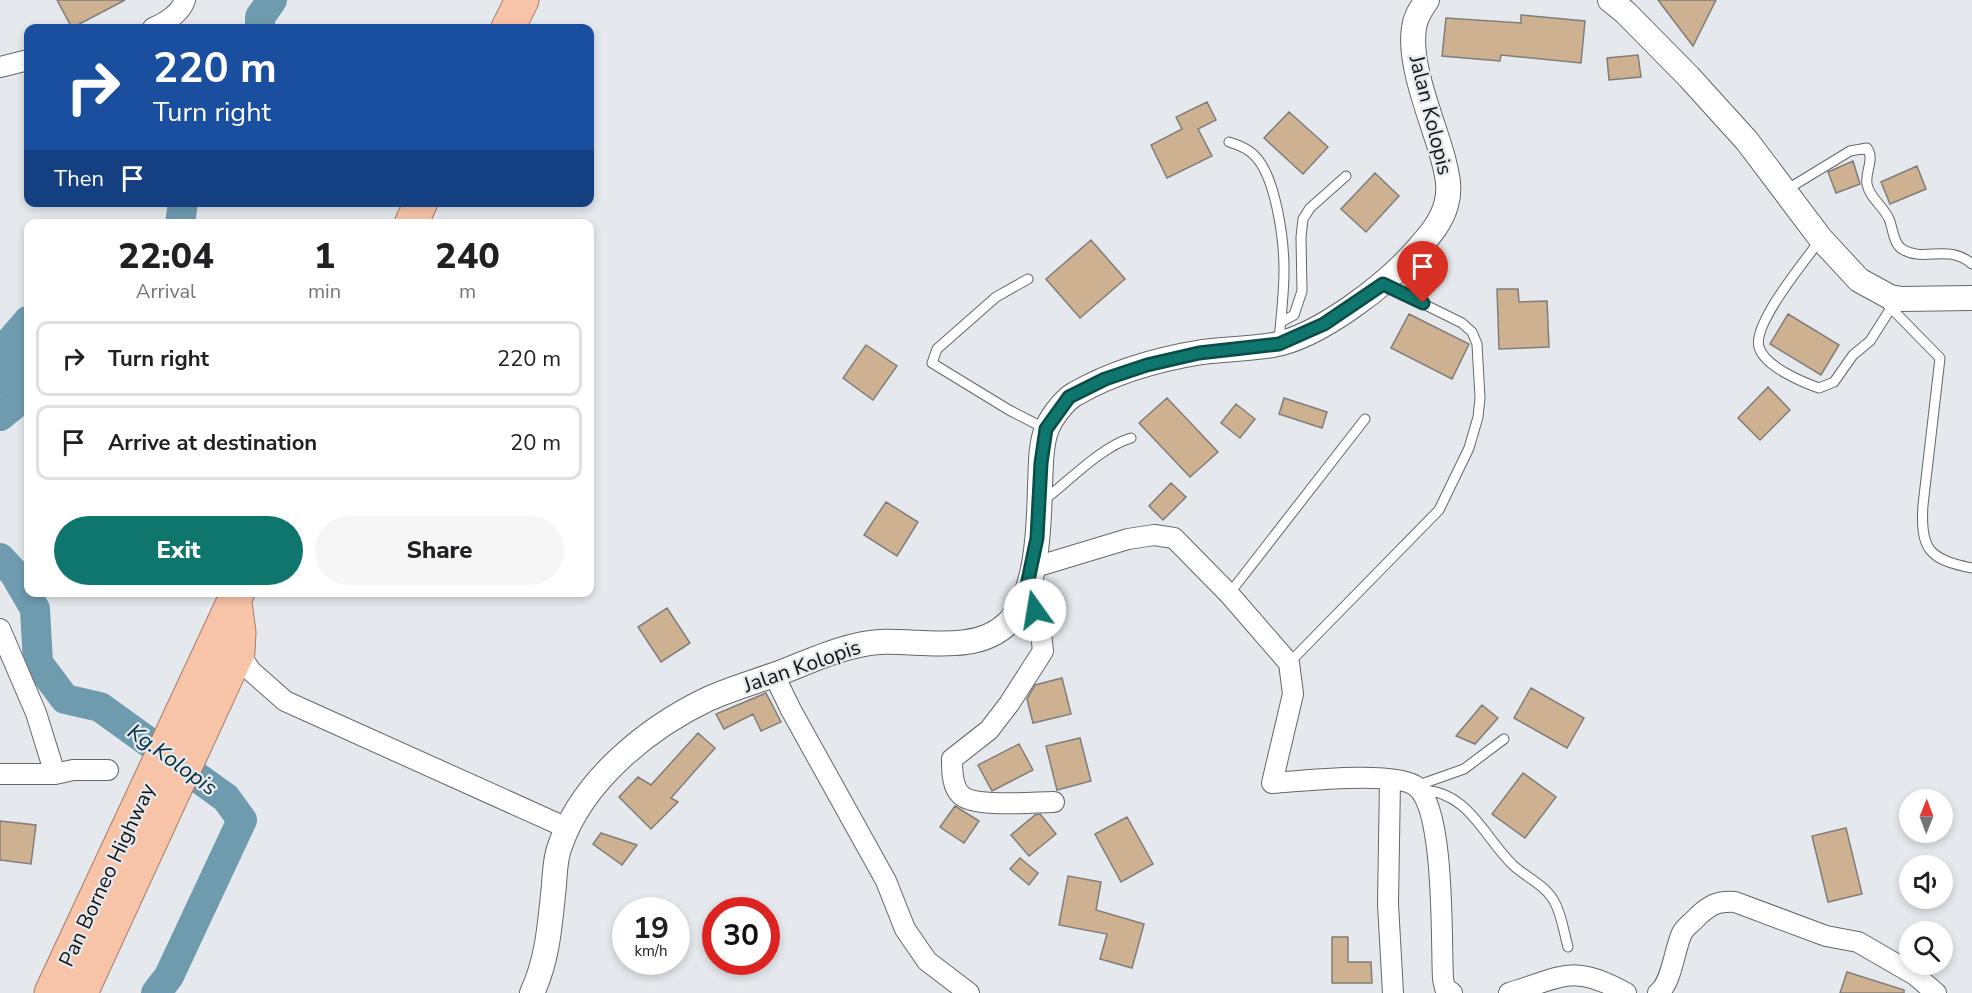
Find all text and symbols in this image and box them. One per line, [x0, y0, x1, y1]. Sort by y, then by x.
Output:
text: 220 m [153, 40, 277, 97]
icon: right [54, 48, 132, 126]
street label: Jalan Kolopis [1402, 51, 1459, 178]
text: Turn right [153, 94, 271, 131]
icon: arrive [116, 162, 149, 195]
text: Then [54, 164, 104, 194]
text: 22:04 [118, 232, 214, 281]
text: 1 [314, 232, 335, 281]
text: 240 [435, 232, 500, 281]
pin [1397, 241, 1448, 303]
icon: arrive [1406, 250, 1439, 283]
text: Arrival [136, 278, 196, 305]
text: min [308, 278, 341, 305]
text: m [459, 278, 476, 305]
icon: right [57, 342, 90, 375]
text: Turn right [108, 344, 209, 374]
text: 220 m [497, 344, 561, 374]
icon: arrive [57, 426, 90, 459]
text: Arrive at destination [108, 428, 317, 458]
text: 20 m [510, 428, 561, 458]
button: Exit [54, 516, 303, 585]
button: Share [315, 516, 564, 585]
position arrow [1003, 578, 1067, 642]
street label: Jalan Kolopis [739, 633, 864, 699]
water label: Kg.Kolopis [121, 717, 223, 803]
street label: Pan Borneo Highway [52, 779, 162, 971]
north arrow [1899, 789, 1953, 843]
map controls [1899, 789, 1953, 975]
button: sound [1899, 855, 1953, 909]
speed limit sign: 30 [702, 897, 780, 975]
text: 19 [633, 908, 669, 949]
button: search [1899, 921, 1953, 975]
text: km/h [634, 941, 668, 961]

